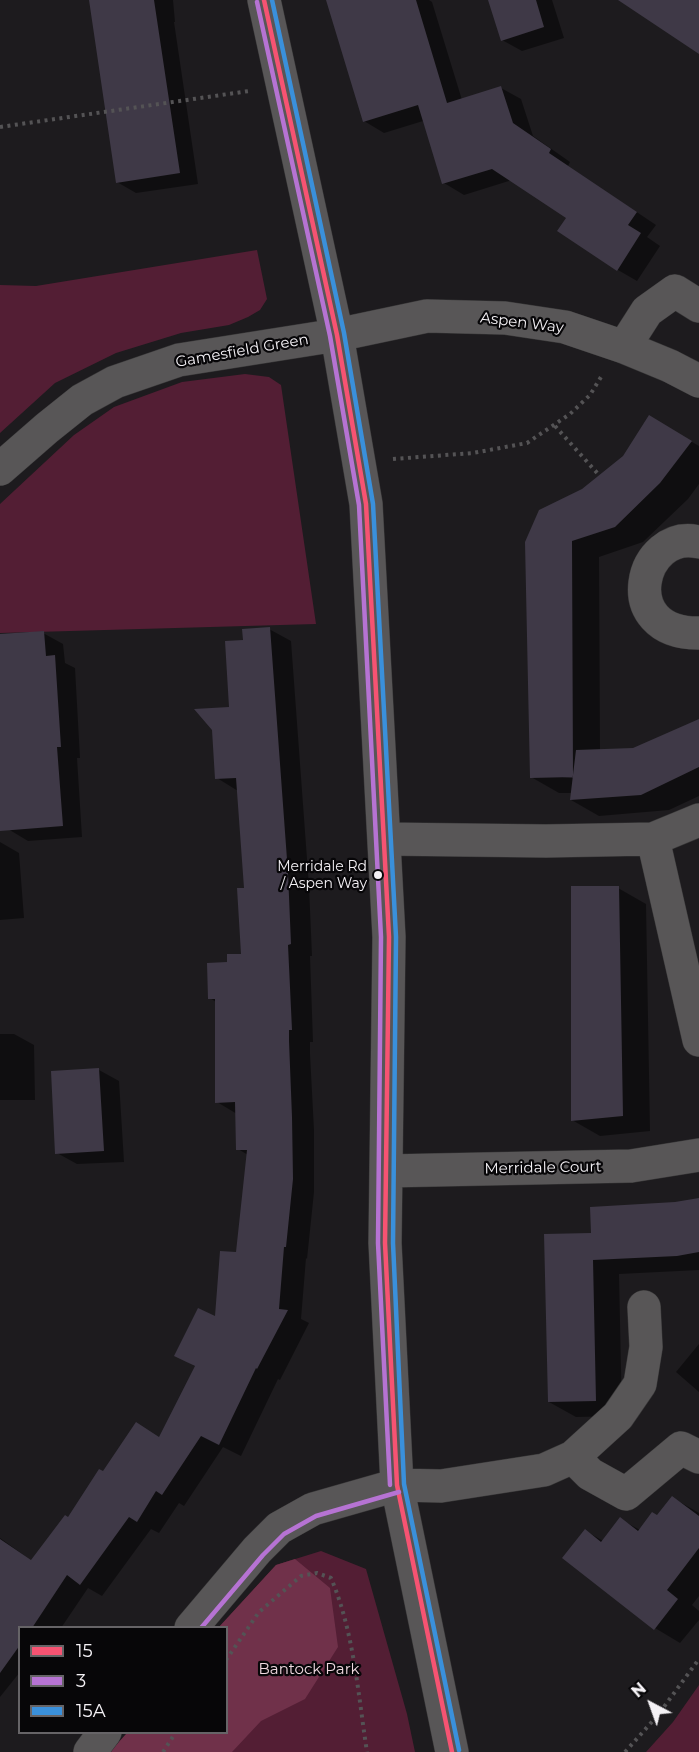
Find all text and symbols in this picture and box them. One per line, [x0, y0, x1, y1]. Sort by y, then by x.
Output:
street label: Aspen Way [479, 309, 565, 337]
street label: Gamesfield Green [174, 330, 310, 372]
place label: Merridale Rd / Aspen Way [277, 859, 367, 892]
marker: Merridale Rd / Aspen Way [372, 869, 384, 881]
street label: Merridale Court [484, 1158, 602, 1178]
legend [18, 1626, 228, 1734]
text: 15 [76, 1640, 93, 1662]
park label: Bantock Park [258, 1661, 360, 1679]
text: 3 [76, 1670, 86, 1692]
north arrow [621, 1674, 681, 1734]
text: N [628, 1679, 650, 1701]
text: 15A [76, 1700, 106, 1722]

